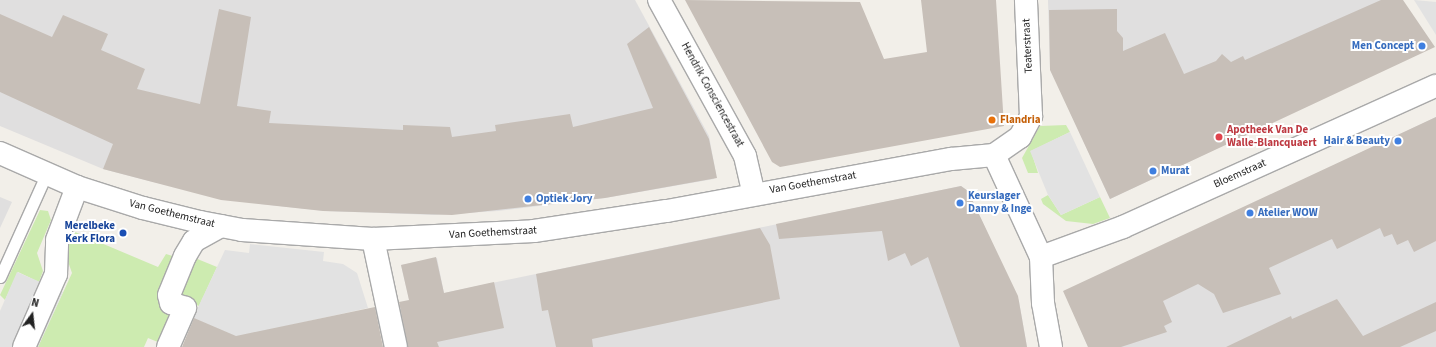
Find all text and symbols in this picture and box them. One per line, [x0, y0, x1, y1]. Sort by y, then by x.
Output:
street label: Teaterstraat [1020, 18, 1036, 74]
place label: Men Concept [1352, 39, 1414, 53]
street label: Hendrik Consciencestraat [678, 40, 746, 150]
marker: Men Concept [1417, 41, 1427, 51]
place label: Flandria [1000, 113, 1041, 127]
marker: Flandria [987, 115, 997, 125]
place label: Apotheek Van De Walle-Blancquaert [1227, 124, 1317, 150]
marker: Apotheek Van De Walle-Blancquaert [1214, 132, 1224, 142]
place label: Hair & Beauty [1323, 134, 1390, 148]
marker: Hair & Beauty [1393, 136, 1403, 146]
street label: Bloemstraat [1212, 157, 1268, 191]
place label: Murat [1161, 164, 1190, 178]
marker: Murat [1148, 166, 1158, 176]
street label: Van Goethemstraat [769, 169, 857, 197]
place label: Keurslager Danny & Inge [968, 190, 1032, 216]
place label: Optiek Jory [536, 192, 593, 206]
marker: Optiek Jory [523, 194, 533, 204]
street label: Van Goethemstraat [128, 197, 216, 231]
marker: Keurslager Danny & Inge [955, 198, 965, 208]
place label: Atelier WOW [1258, 206, 1318, 220]
marker: Atelier WOW [1245, 208, 1255, 218]
place label: Merelbeke Kerk Flora [64, 220, 115, 246]
street label: Van Goethemstraat [449, 224, 537, 242]
marker: Merelbeke Kerk Flora [118, 228, 128, 238]
north arrow [12, 295, 52, 335]
text: N [30, 295, 41, 311]

